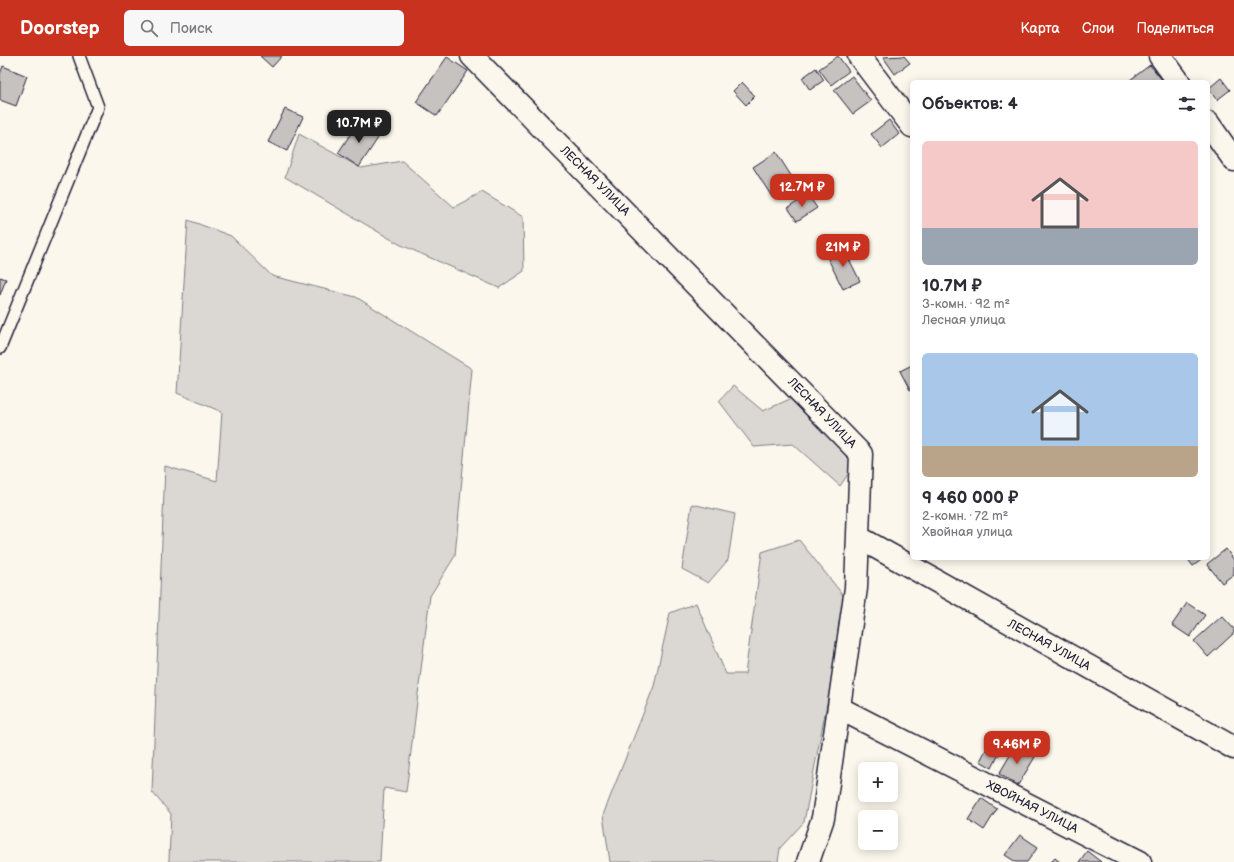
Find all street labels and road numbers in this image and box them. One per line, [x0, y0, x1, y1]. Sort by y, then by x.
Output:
street label: ЛЕСНАЯ УЛИЦА [556, 142, 633, 219]
street label: ЛЕСНАЯ УЛИЦА [784, 374, 860, 452]
street label: ЛЕСНАЯ УЛИЦА [1004, 616, 1094, 674]
street label: ХВОЙНАЯ УЛИЦА [984, 777, 1081, 837]

